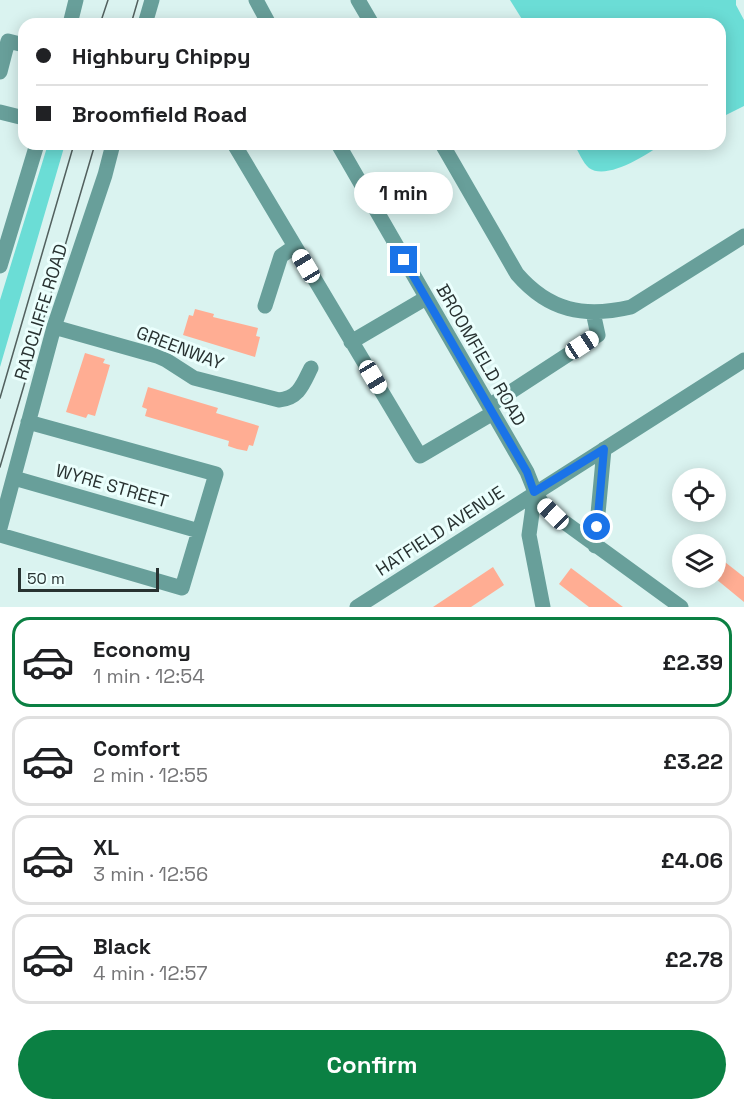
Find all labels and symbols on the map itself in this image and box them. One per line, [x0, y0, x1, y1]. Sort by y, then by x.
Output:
callout: 1 min [354, 173, 454, 215]
street label: RADCLIFFE ROAD [9, 241, 72, 383]
car [289, 246, 323, 286]
route end [390, 246, 417, 273]
street label: BROOMFIELD ROAD [431, 280, 531, 430]
street label: GREENWAY [133, 320, 227, 375]
car [562, 328, 602, 362]
car [356, 357, 390, 397]
street label: WYRE STREET [53, 458, 172, 513]
street label: HATFIELD AVENUE [371, 480, 508, 581]
car [534, 495, 572, 533]
route start [583, 513, 610, 540]
scale bar [18, 565, 159, 592]

